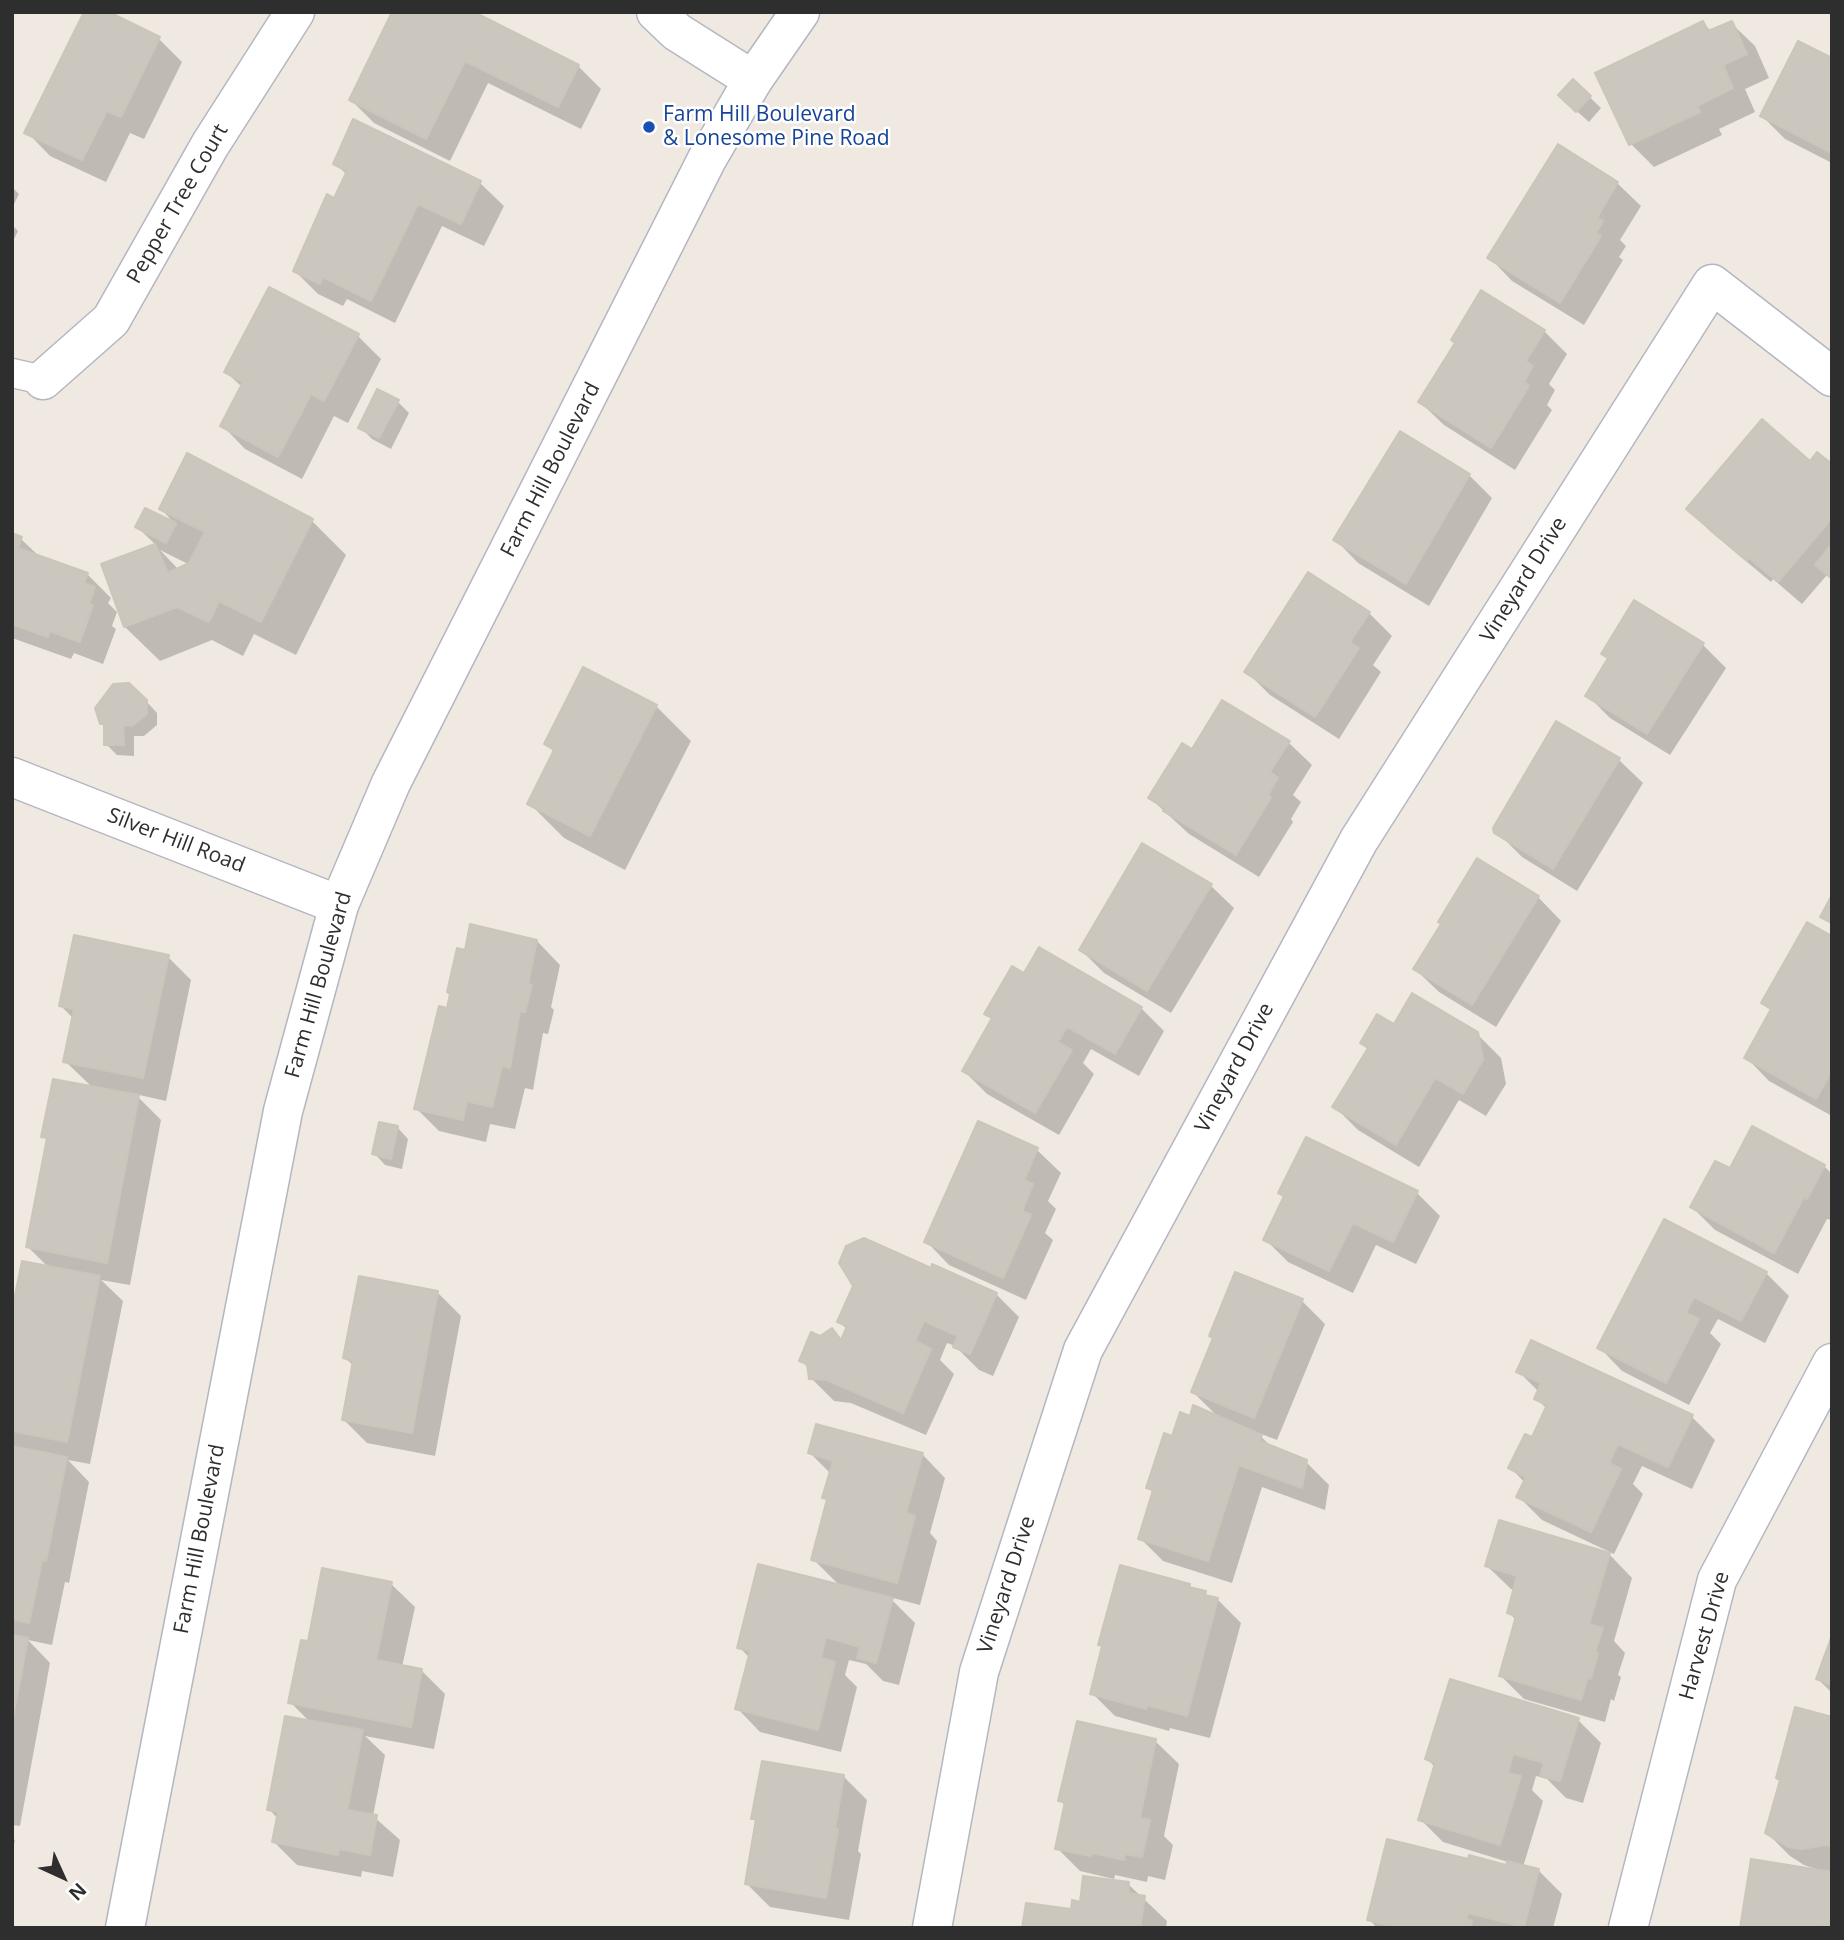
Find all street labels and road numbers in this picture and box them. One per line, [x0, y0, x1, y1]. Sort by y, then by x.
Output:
street label: Pepper Tree Court [122, 120, 234, 288]
street label: Farm Hill Boulevard [496, 378, 606, 562]
street label: Vineyard Drive [1475, 513, 1573, 647]
street label: Silver Hill Road [104, 803, 248, 879]
street label: Farm Hill Boulevard [280, 889, 358, 1081]
street label: Vineyard Drive [1190, 999, 1280, 1137]
street label: Farm Hill Boulevard [169, 1442, 231, 1636]
street label: Vineyard Drive [973, 1513, 1041, 1657]
street label: Harvest Drive [1675, 1569, 1735, 1703]

